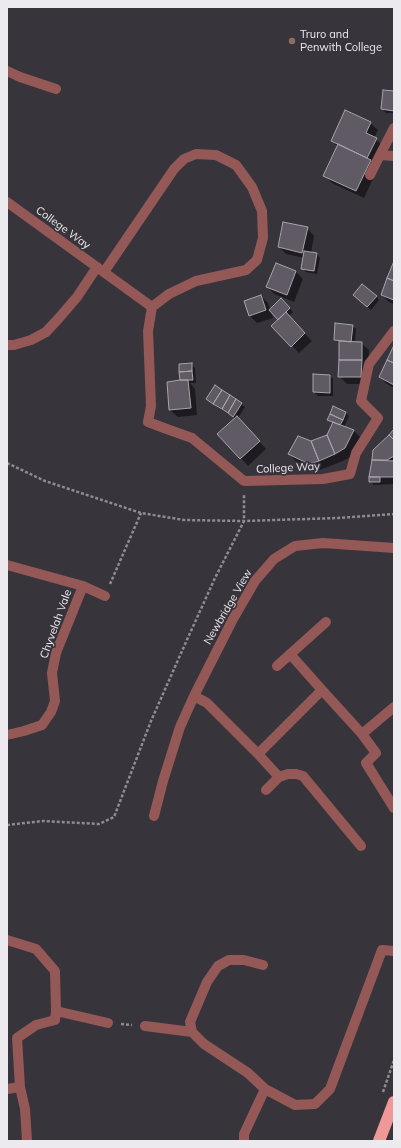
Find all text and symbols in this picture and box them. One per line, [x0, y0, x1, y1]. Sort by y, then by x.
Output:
place label: Truro and Penwith College [300, 28, 382, 54]
marker: Truro and Penwith College [287, 36, 297, 46]
street label: College Way [33, 204, 93, 252]
street label: College Way [256, 460, 320, 476]
street label: Newbridge View [201, 567, 255, 647]
street label: Chyvelah Vale [37, 588, 75, 660]

